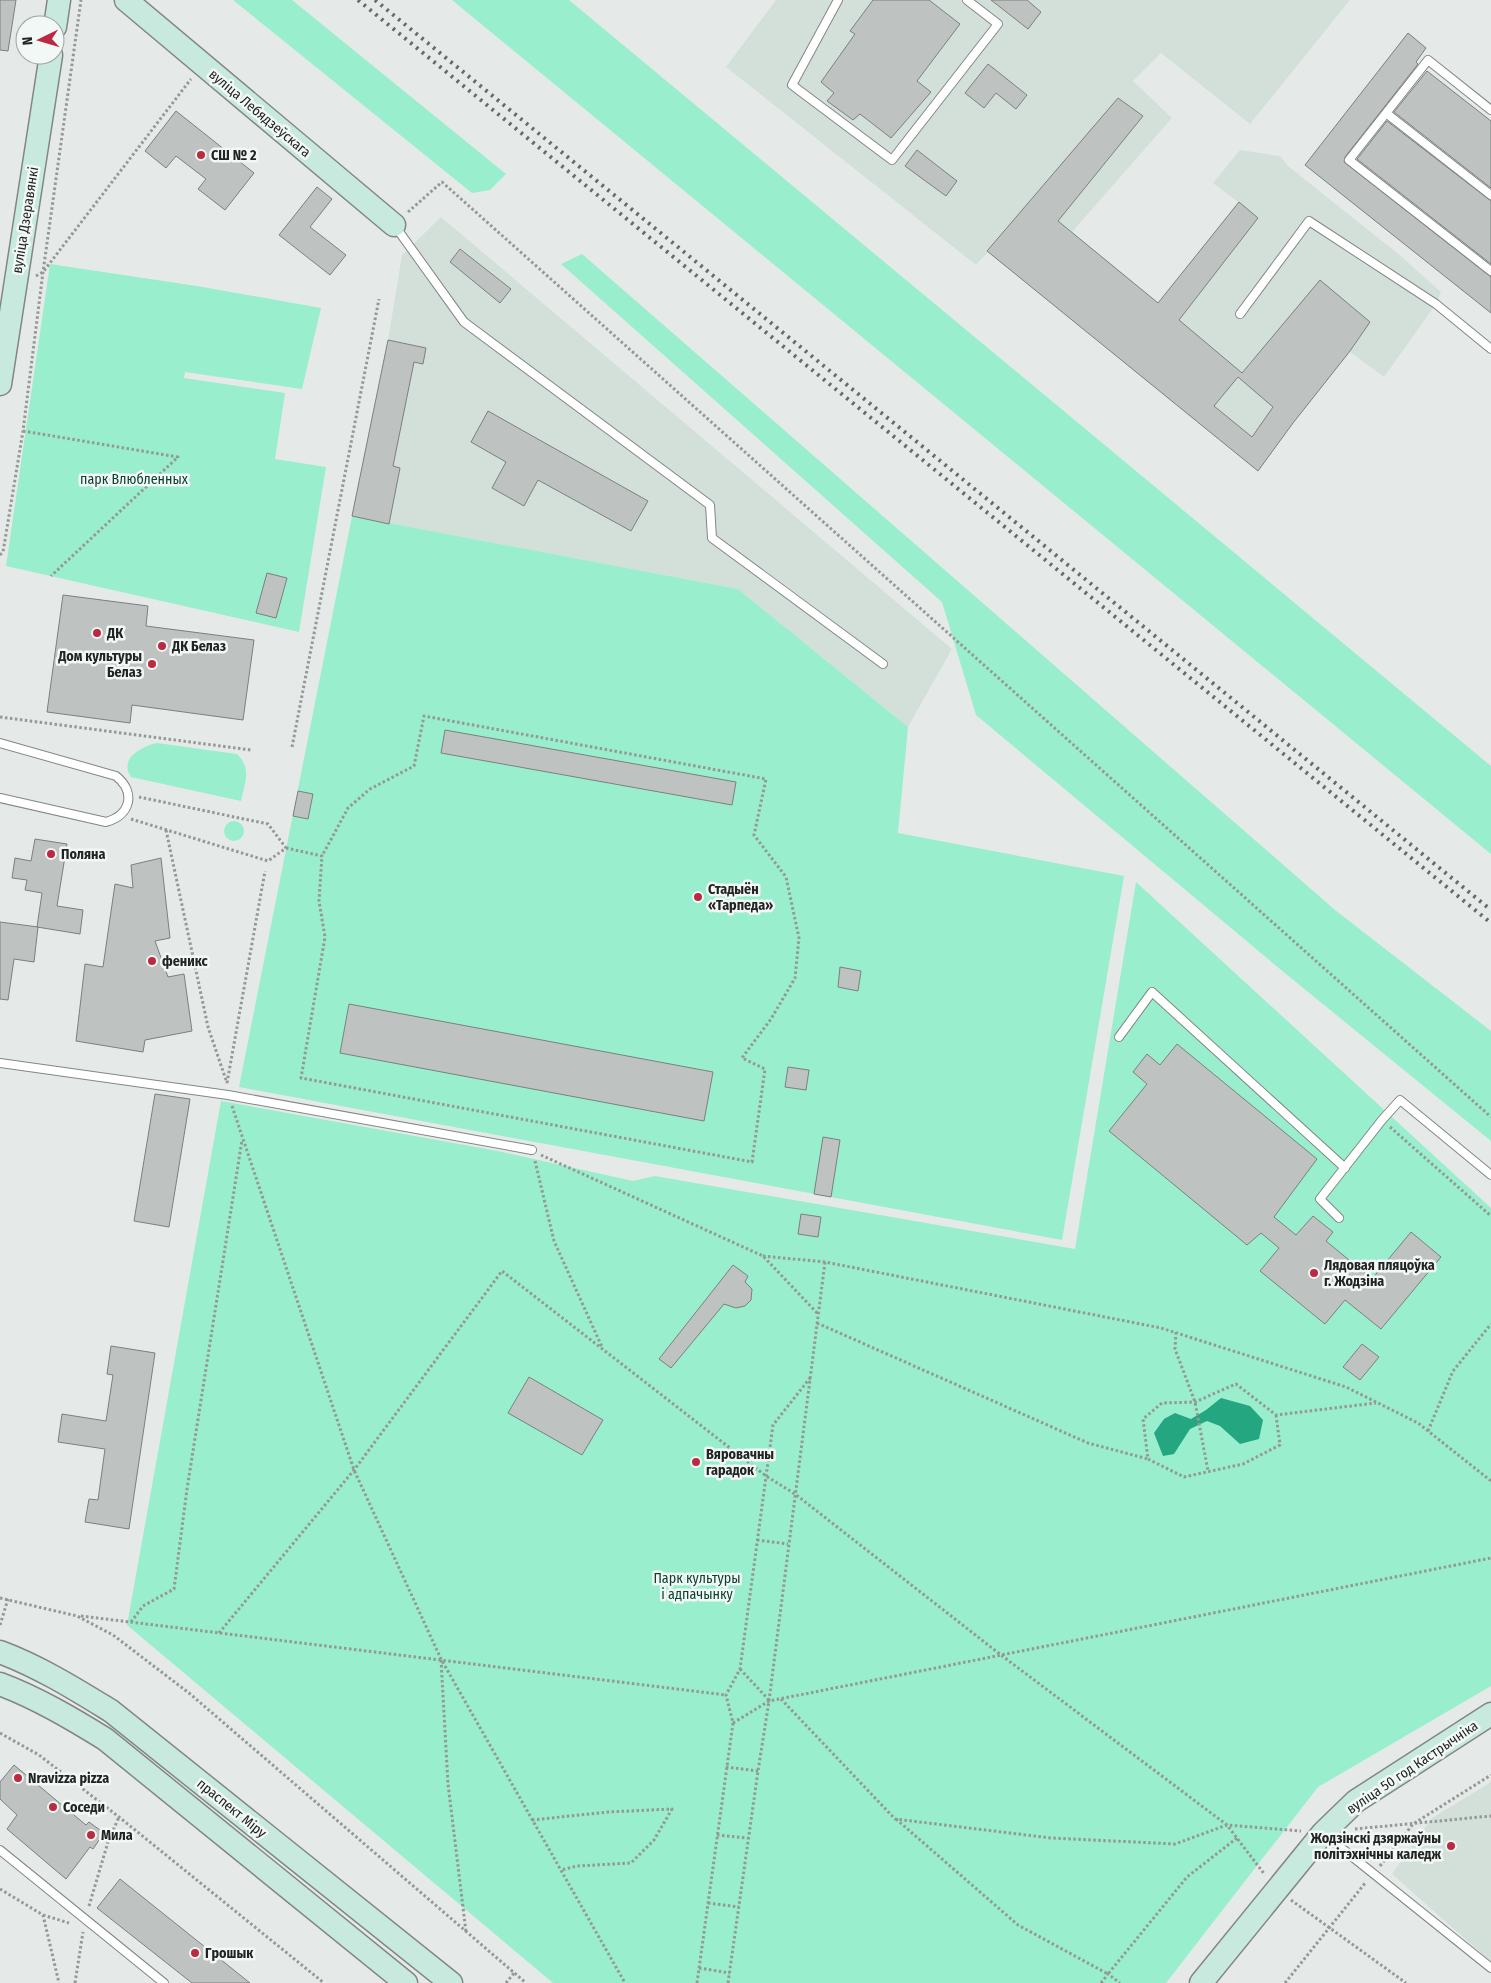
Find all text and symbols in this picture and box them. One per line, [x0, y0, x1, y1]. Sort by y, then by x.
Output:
north arrow [15, 15, 65, 65]
text: N [19, 36, 36, 46]
street label: вуліца Лебядзеўскага [205, 66, 314, 161]
place label: СШ № 2 [211, 147, 257, 164]
marker: СШ № 2 [195, 149, 207, 161]
street label: вуліца Дзеравянкі [9, 166, 42, 275]
park label: парк Влюбленных [80, 471, 189, 488]
place label: ДК [106, 625, 124, 642]
marker: ДК [91, 627, 103, 639]
place label: ДК Белаз [171, 638, 226, 655]
marker: ДК Белаз [156, 640, 168, 652]
place label: Дом культуры Белаз [57, 648, 142, 681]
marker: Дом культуры Белаз [146, 658, 158, 670]
place label: Поляна [61, 846, 105, 863]
marker: Поляна [45, 848, 57, 860]
place label: Стадыён «Тарпеда» [708, 881, 773, 914]
marker: Стадыён «Тарпеда» [692, 891, 704, 903]
place label: феникс [162, 953, 209, 970]
marker: феникс [146, 955, 158, 967]
place label: Лядовая пляцоўка г. Жодзіна [1324, 1257, 1435, 1290]
marker: Лядовая пляцоўка г. Жодзіна [1308, 1267, 1320, 1279]
place label: Вяровачны гарадок [706, 1446, 774, 1479]
marker: Вяровачны гарадок [690, 1456, 702, 1468]
park label: Парк культуры і адпачынку [653, 1570, 741, 1603]
street label: вуліца 50 год Кастрычніка [1343, 1717, 1481, 1818]
place label: Nravizza pizza [28, 1770, 109, 1787]
marker: Nravizza pizza [12, 1772, 24, 1784]
street label: праспект Міру [193, 1775, 270, 1842]
place label: Соседи [63, 1799, 105, 1816]
marker: Соседи [47, 1801, 59, 1813]
place label: Мила [101, 1827, 133, 1844]
marker: Мила [85, 1829, 97, 1841]
place label: Жодзінскі дзяржаўны політэхнічны каледж [1309, 1830, 1441, 1863]
marker: Жодзінскі дзяржаўны політэхнічны каледж [1445, 1840, 1457, 1852]
place label: Грошык [205, 1945, 254, 1962]
marker: Грошык [189, 1947, 201, 1959]

